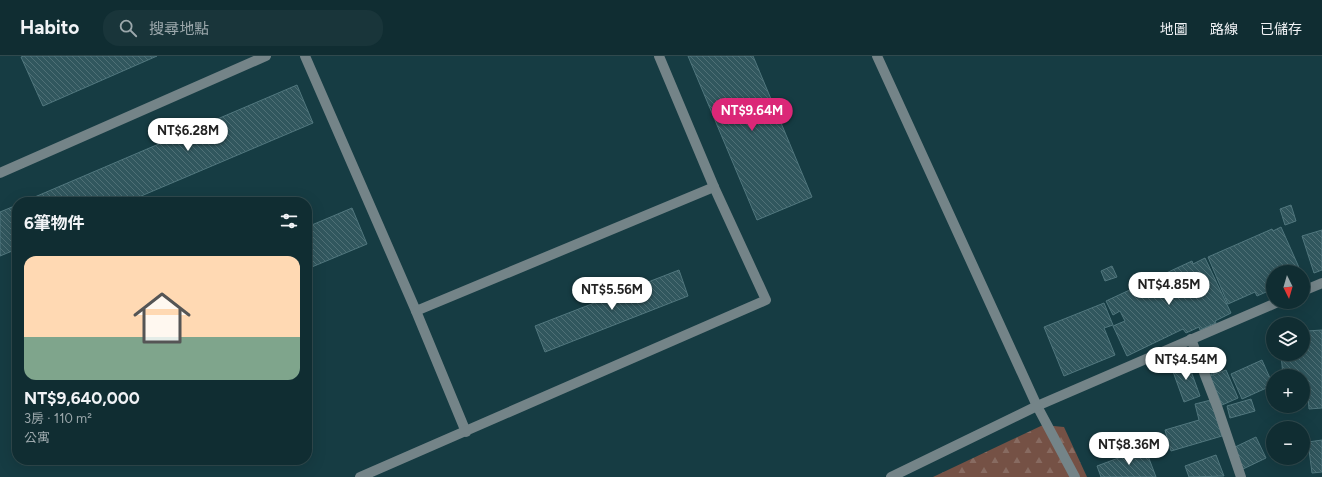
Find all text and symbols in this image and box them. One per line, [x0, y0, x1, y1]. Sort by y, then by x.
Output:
search box [103, 10, 383, 46]
text: Habito [20, 16, 79, 39]
icon: search [117, 17, 139, 39]
text: 搜尋地點 [149, 20, 209, 38]
text: 地圖 [1160, 21, 1188, 38]
text: 路線 [1210, 21, 1238, 38]
text: 已儲存 [1260, 21, 1302, 38]
pin: NT$9.64M [711, 98, 793, 132]
text: NT$9.64M [721, 103, 783, 118]
pin: NT$6.28M [147, 118, 229, 152]
text: NT$6.28M [157, 123, 219, 138]
icon: filters [278, 210, 300, 232]
text: 6筆物件 [24, 213, 85, 233]
north arrow [1266, 265, 1310, 309]
map controls [1266, 265, 1310, 465]
pin: NT$4.85M [1128, 272, 1210, 306]
pin: NT$5.56M [571, 277, 653, 311]
text: NT$4.85M [1138, 277, 1200, 292]
icon: home [126, 282, 198, 354]
text: NT$5.56M [581, 282, 643, 297]
button: layers [1266, 317, 1310, 361]
pin: NT$4.54M [1145, 347, 1227, 381]
text: NT$4.54M [1154, 352, 1218, 367]
button: + [1266, 369, 1310, 413]
text: NT$9,640,000 [24, 388, 140, 408]
text: 3房 · 110 m² [24, 411, 92, 426]
button: − [1266, 421, 1310, 465]
text: 公寓 [24, 430, 50, 445]
pin: NT$8.36M [1088, 432, 1170, 466]
text: NT$8.36M [1098, 437, 1160, 452]

